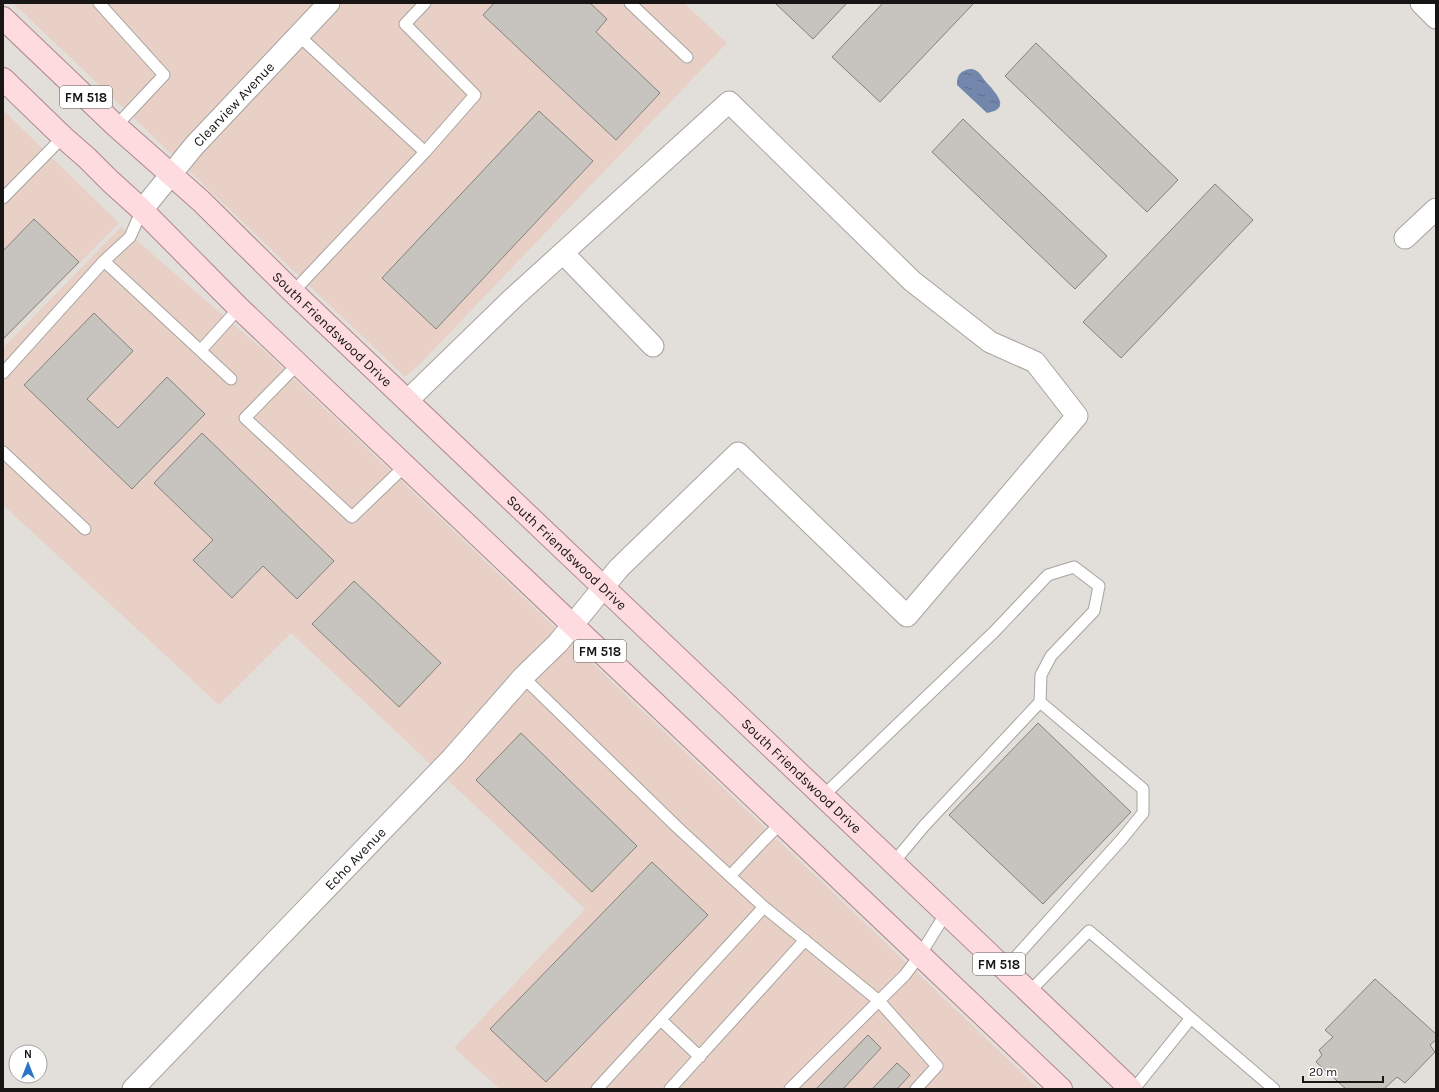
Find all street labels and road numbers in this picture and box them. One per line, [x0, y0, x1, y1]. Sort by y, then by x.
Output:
street label: Clearview Avenue [189, 58, 278, 150]
road number: FM 518 [60, 86, 112, 108]
street label: South Friendswood Drive [269, 268, 396, 390]
street label: South Friendswood Drive [503, 491, 630, 614]
road number: FM 518 [574, 640, 626, 662]
street label: South Friendswood Drive [738, 715, 865, 837]
street label: Echo Avenue [321, 824, 389, 894]
road number: FM 518 [973, 953, 1025, 975]

